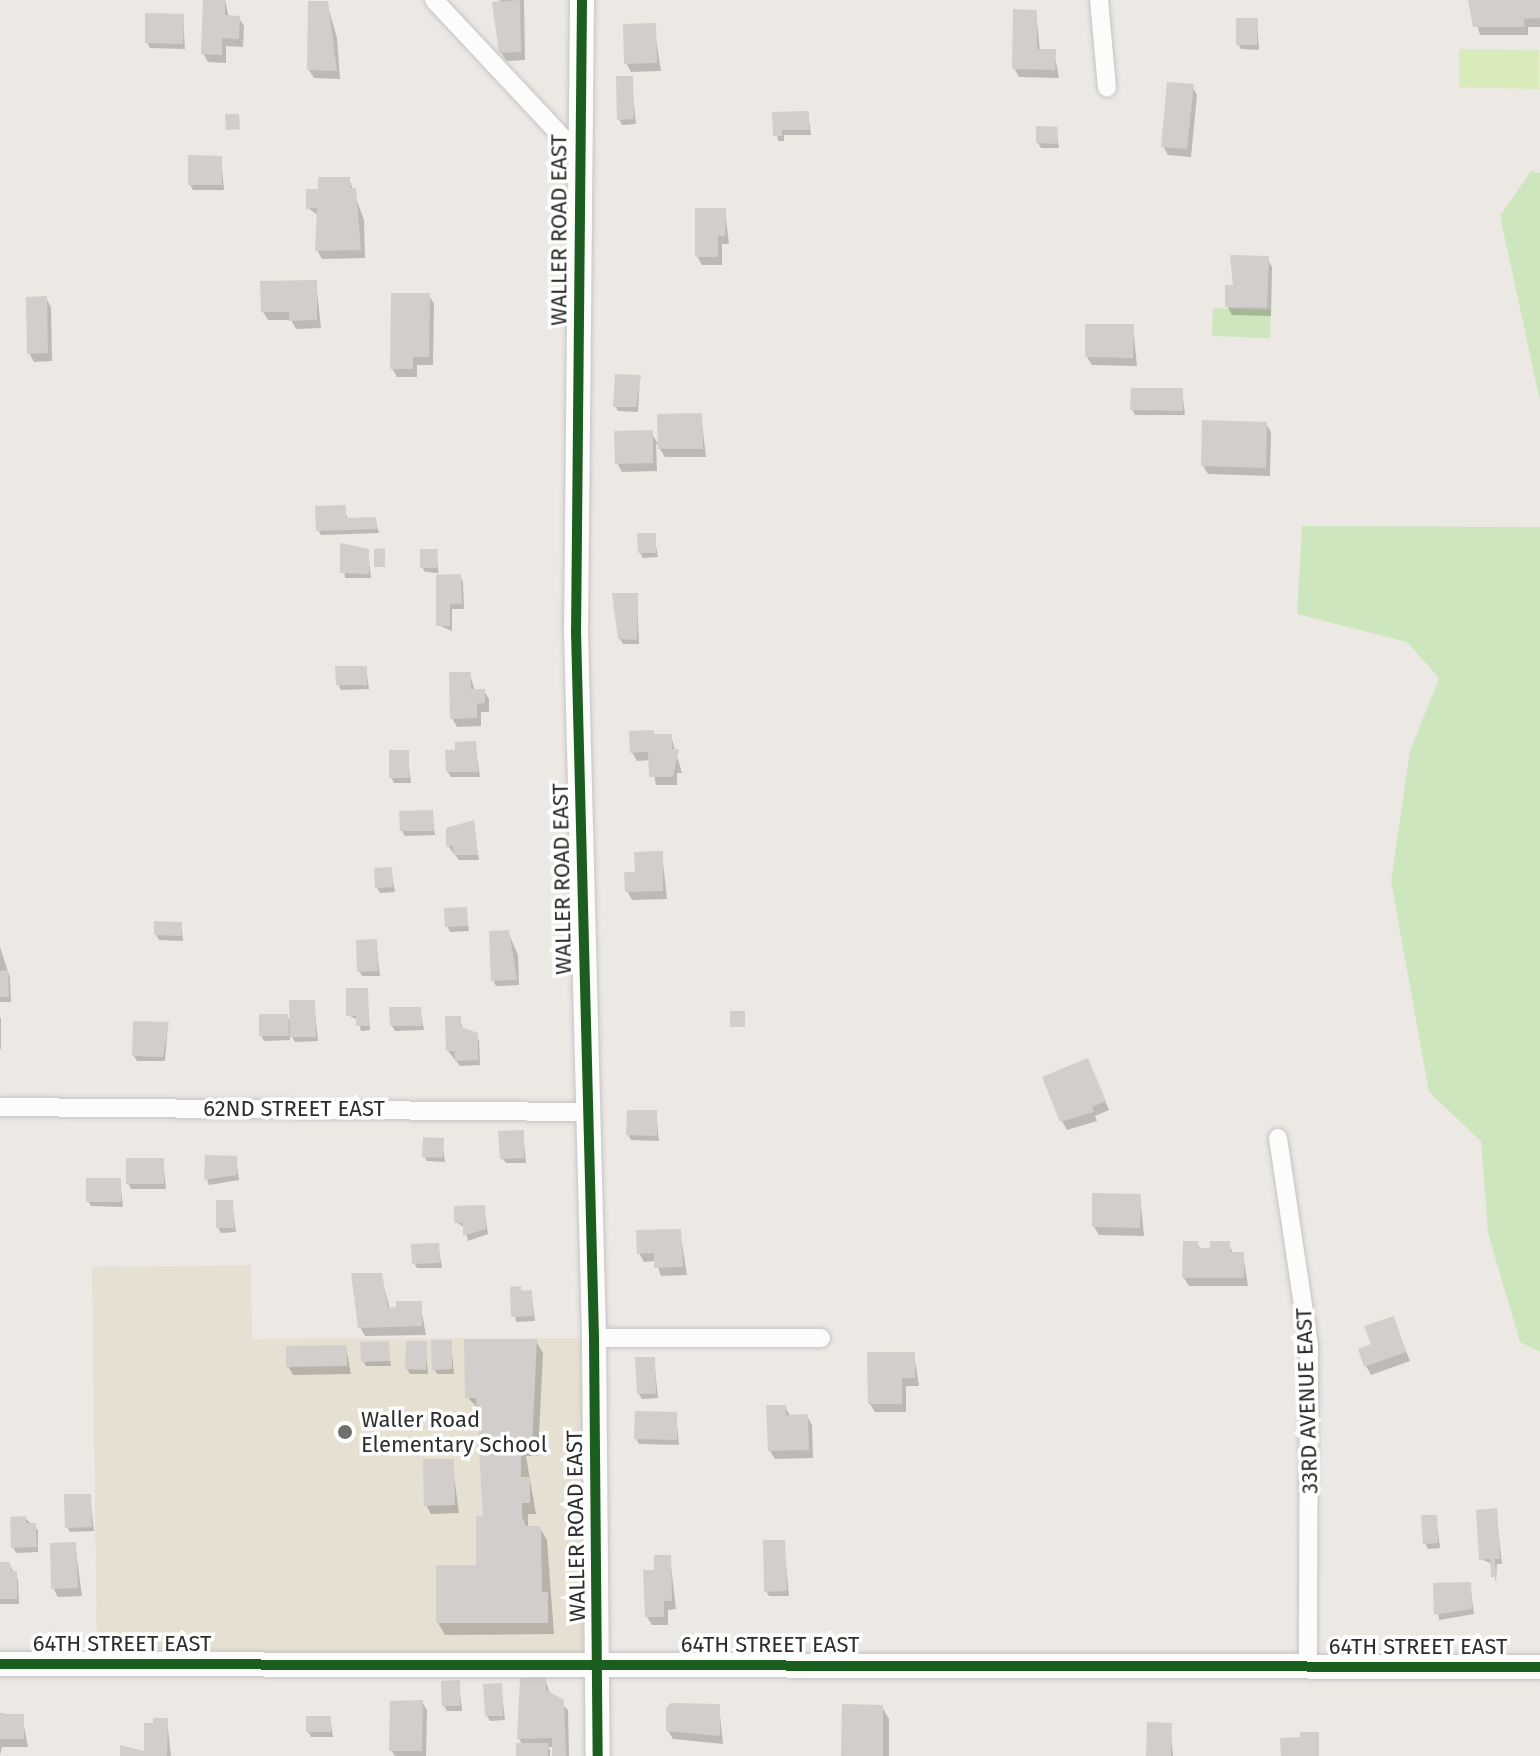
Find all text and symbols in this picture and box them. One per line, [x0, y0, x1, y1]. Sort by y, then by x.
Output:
street label: WALLER ROAD EAST [546, 134, 572, 326]
street label: WALLER ROAD EAST [547, 783, 577, 975]
street label: 62ND STREET EAST [203, 1096, 385, 1122]
street label: 33RD AVENUE EAST [1291, 1308, 1323, 1494]
place label: Waller Road Elementary School [361, 1406, 547, 1458]
marker: Waller Road Elementary School [336, 1423, 354, 1441]
street label: WALLER ROAD EAST [561, 1430, 591, 1622]
street label: 64TH STREET EAST [33, 1631, 211, 1657]
street label: 64TH STREET EAST [681, 1632, 859, 1658]
street label: 64TH STREET EAST [1329, 1634, 1507, 1660]

